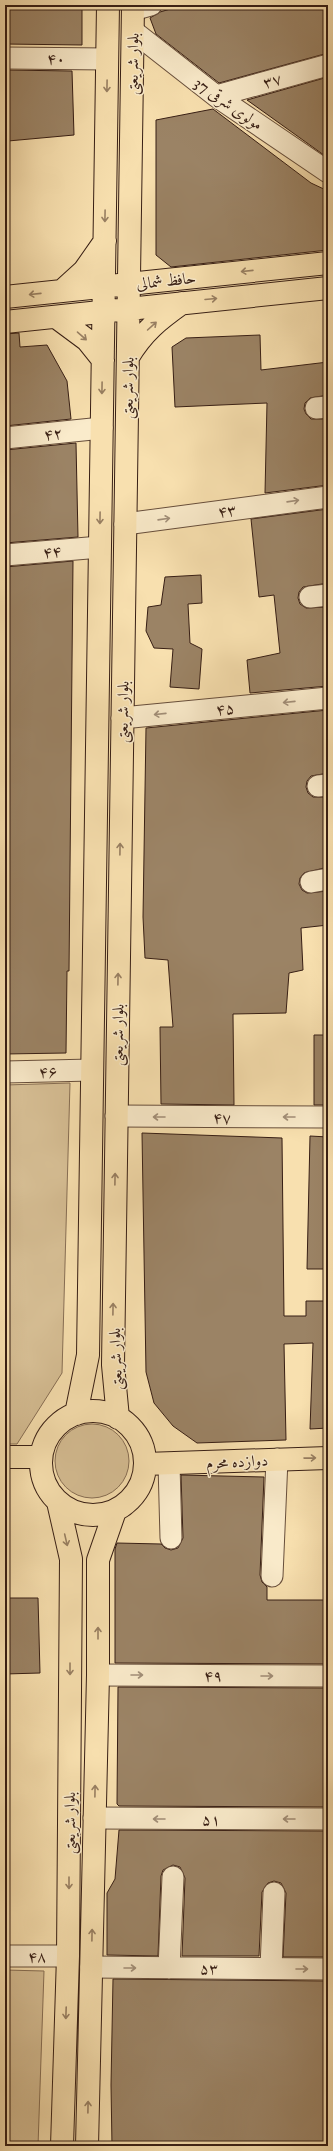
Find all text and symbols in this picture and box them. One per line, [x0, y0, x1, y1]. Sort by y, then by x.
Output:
street label: بلوار شریعتی [122, 33, 145, 95]
street label: ۴۰ [47, 49, 65, 69]
street label: ۳۷ [261, 69, 284, 93]
street label: مولوی شرقی 37 [190, 73, 267, 135]
one-way arrow [103, 79, 111, 92]
one-way arrow [101, 209, 109, 222]
one-way arrow [241, 267, 254, 275]
street label: حافظ شمالی [135, 268, 197, 294]
one-way arrow [29, 290, 42, 298]
one-way arrow [204, 296, 217, 303]
one-way arrow [146, 322, 156, 331]
one-way arrow [77, 331, 87, 340]
street label: بلوار شریعتی [117, 357, 140, 419]
one-way arrow [98, 381, 106, 394]
street label: ۴۲ [43, 423, 63, 445]
one-way arrow [286, 498, 299, 505]
street label: ۴۳ [216, 500, 238, 522]
one-way arrow [96, 511, 104, 524]
one-way arrow [157, 515, 170, 523]
street label: ۴۴ [42, 541, 62, 563]
street label: بلوار شریعتی [112, 681, 135, 743]
street label: ۴۵ [215, 698, 235, 720]
one-way arrow [283, 698, 296, 705]
one-way arrow [154, 711, 167, 718]
one-way arrow [116, 843, 124, 856]
one-way arrow [114, 973, 122, 986]
street label: بلوار شریعتی [107, 1004, 130, 1066]
street label: ۴۶ [38, 1062, 58, 1082]
street label: ۴۷ [213, 1108, 231, 1128]
one-way arrow [153, 1113, 166, 1121]
one-way arrow [283, 1113, 296, 1121]
one-way arrow [111, 1173, 119, 1186]
one-way arrow [110, 1303, 117, 1316]
street label: بلوار شریعتی [105, 1327, 128, 1390]
street label: دوازده محرم [205, 1450, 269, 1478]
one-way arrow [303, 1454, 316, 1462]
one-way arrow [63, 1533, 71, 1546]
one-way arrow [94, 1627, 102, 1640]
one-way arrow [66, 1662, 74, 1675]
street label: ۴۹ [204, 1666, 222, 1686]
one-way arrow [130, 1671, 143, 1679]
one-way arrow [260, 1672, 273, 1680]
one-way arrow [91, 1785, 99, 1798]
street label: بلوار شریعتی [60, 1792, 81, 1854]
street label: ۵۱ [202, 1810, 220, 1830]
one-way arrow [153, 1815, 166, 1823]
one-way arrow [283, 1815, 296, 1823]
one-way arrow [65, 1876, 73, 1889]
one-way arrow [88, 1929, 96, 1942]
street label: ۴۸ [28, 1947, 46, 1967]
street label: ۵۳ [200, 1959, 218, 1979]
one-way arrow [123, 1964, 136, 1972]
one-way arrow [295, 1965, 308, 1973]
one-way arrow [63, 2006, 70, 2019]
one-way arrow [84, 2101, 91, 2114]

